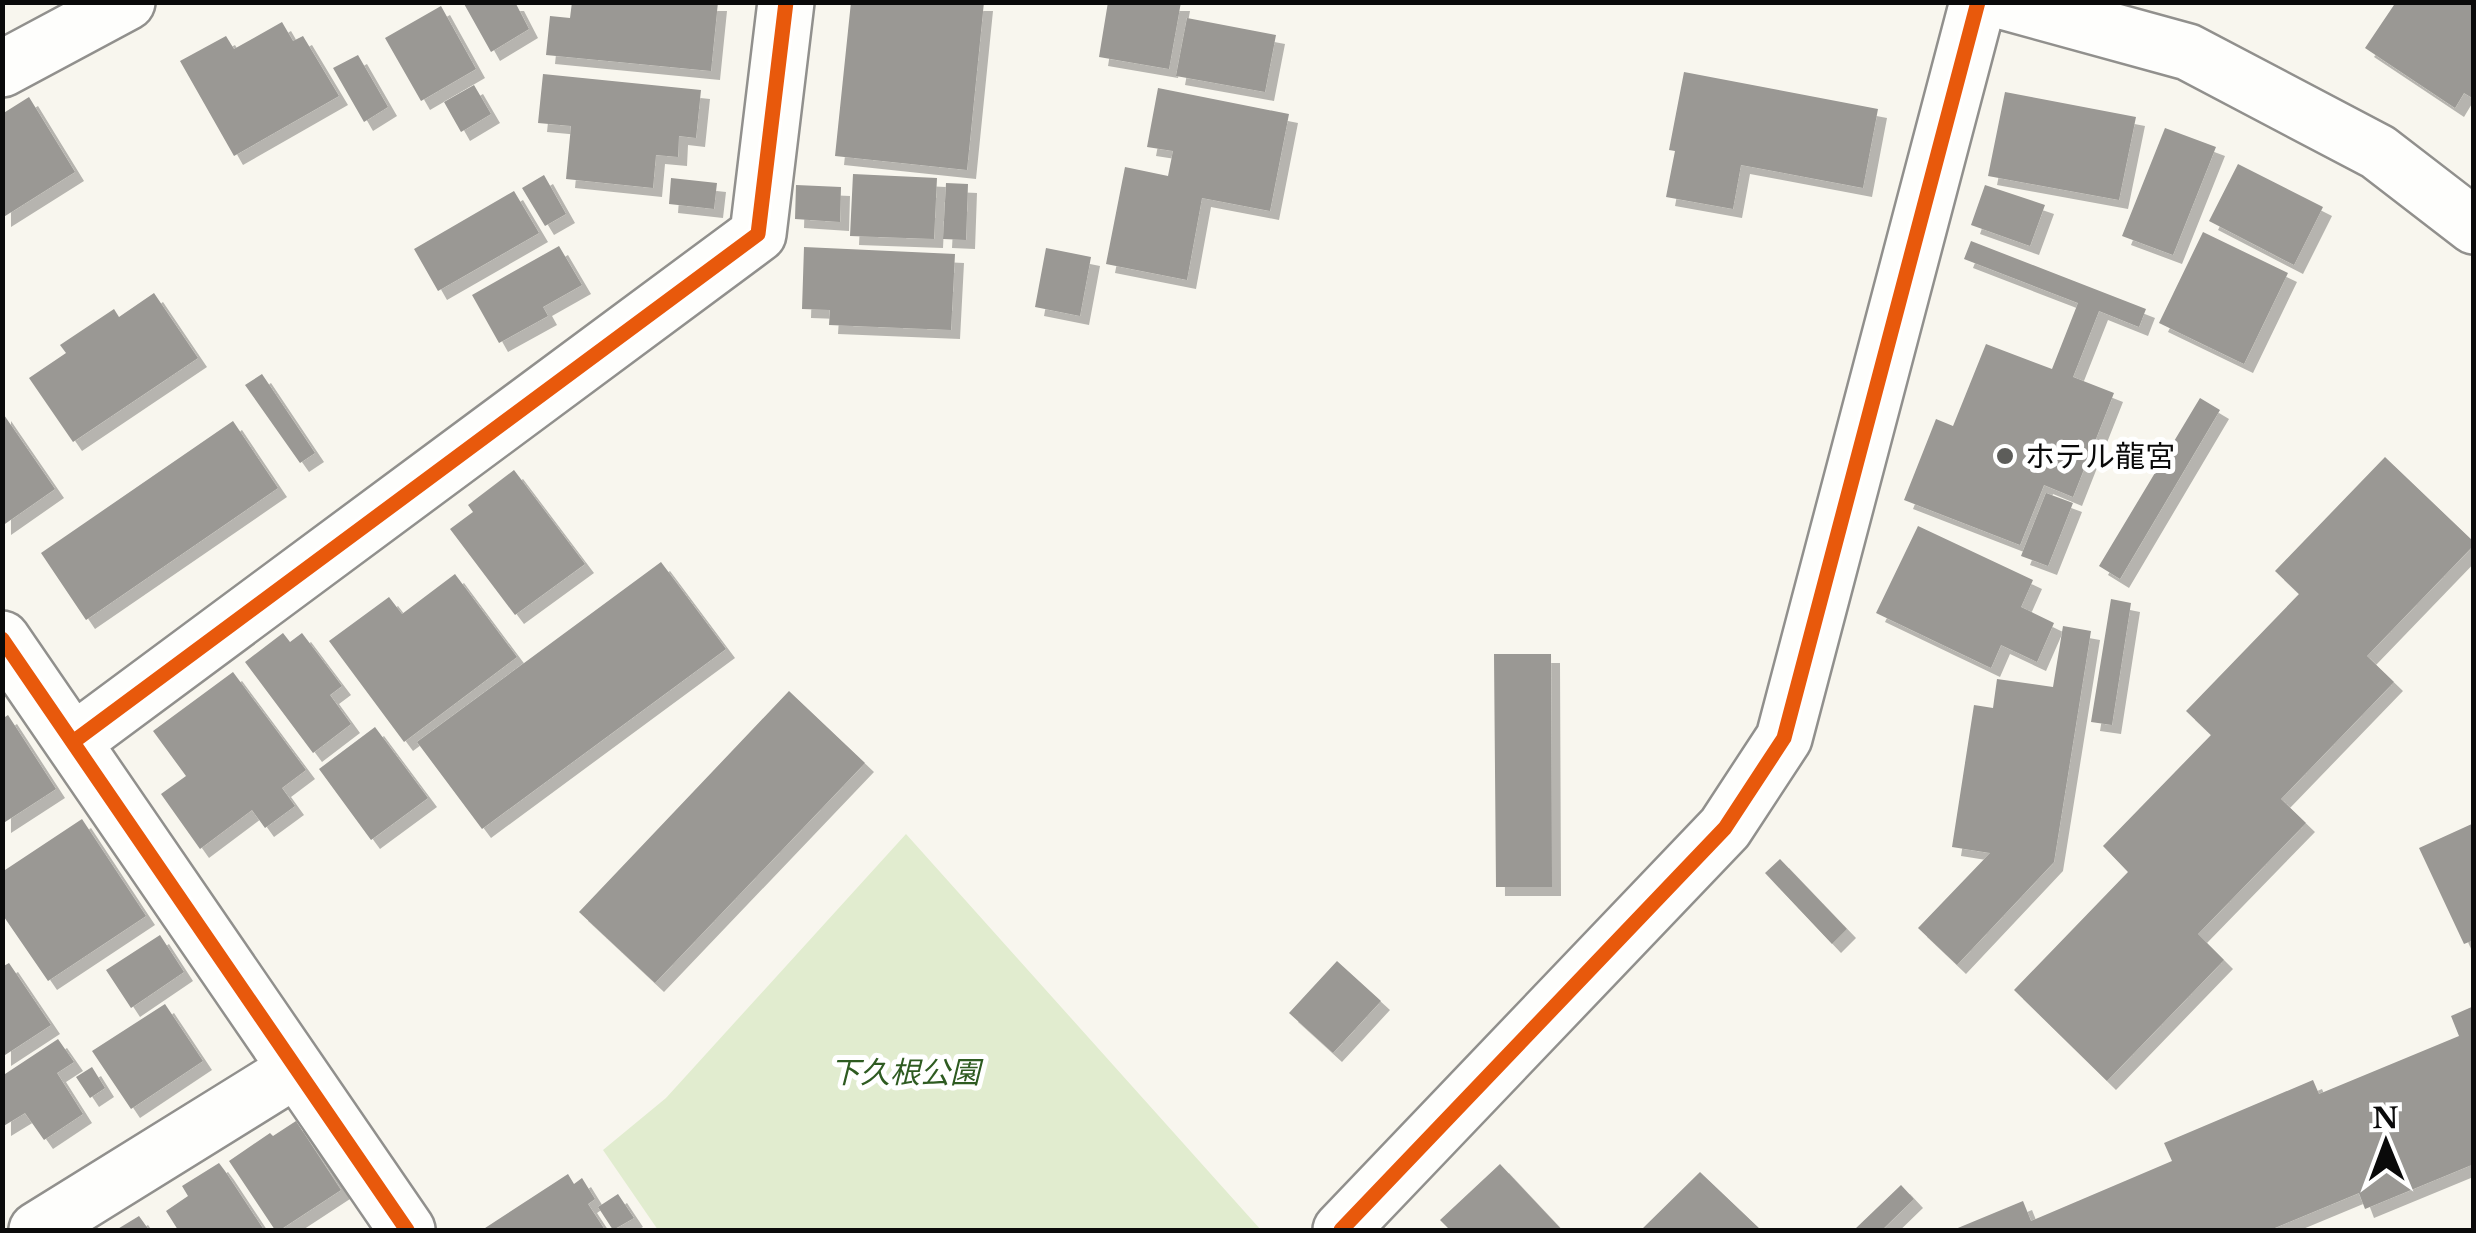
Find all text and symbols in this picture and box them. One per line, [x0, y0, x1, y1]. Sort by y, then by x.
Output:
place label: ホテル龍宮 [2025, 438, 2175, 475]
marker: ホテル龍宮 [1994, 445, 2016, 467]
park label: 下久根公園 [830, 1054, 984, 1091]
north arrow [2336, 1093, 2436, 1193]
text: N [2372, 1101, 2399, 1136]

